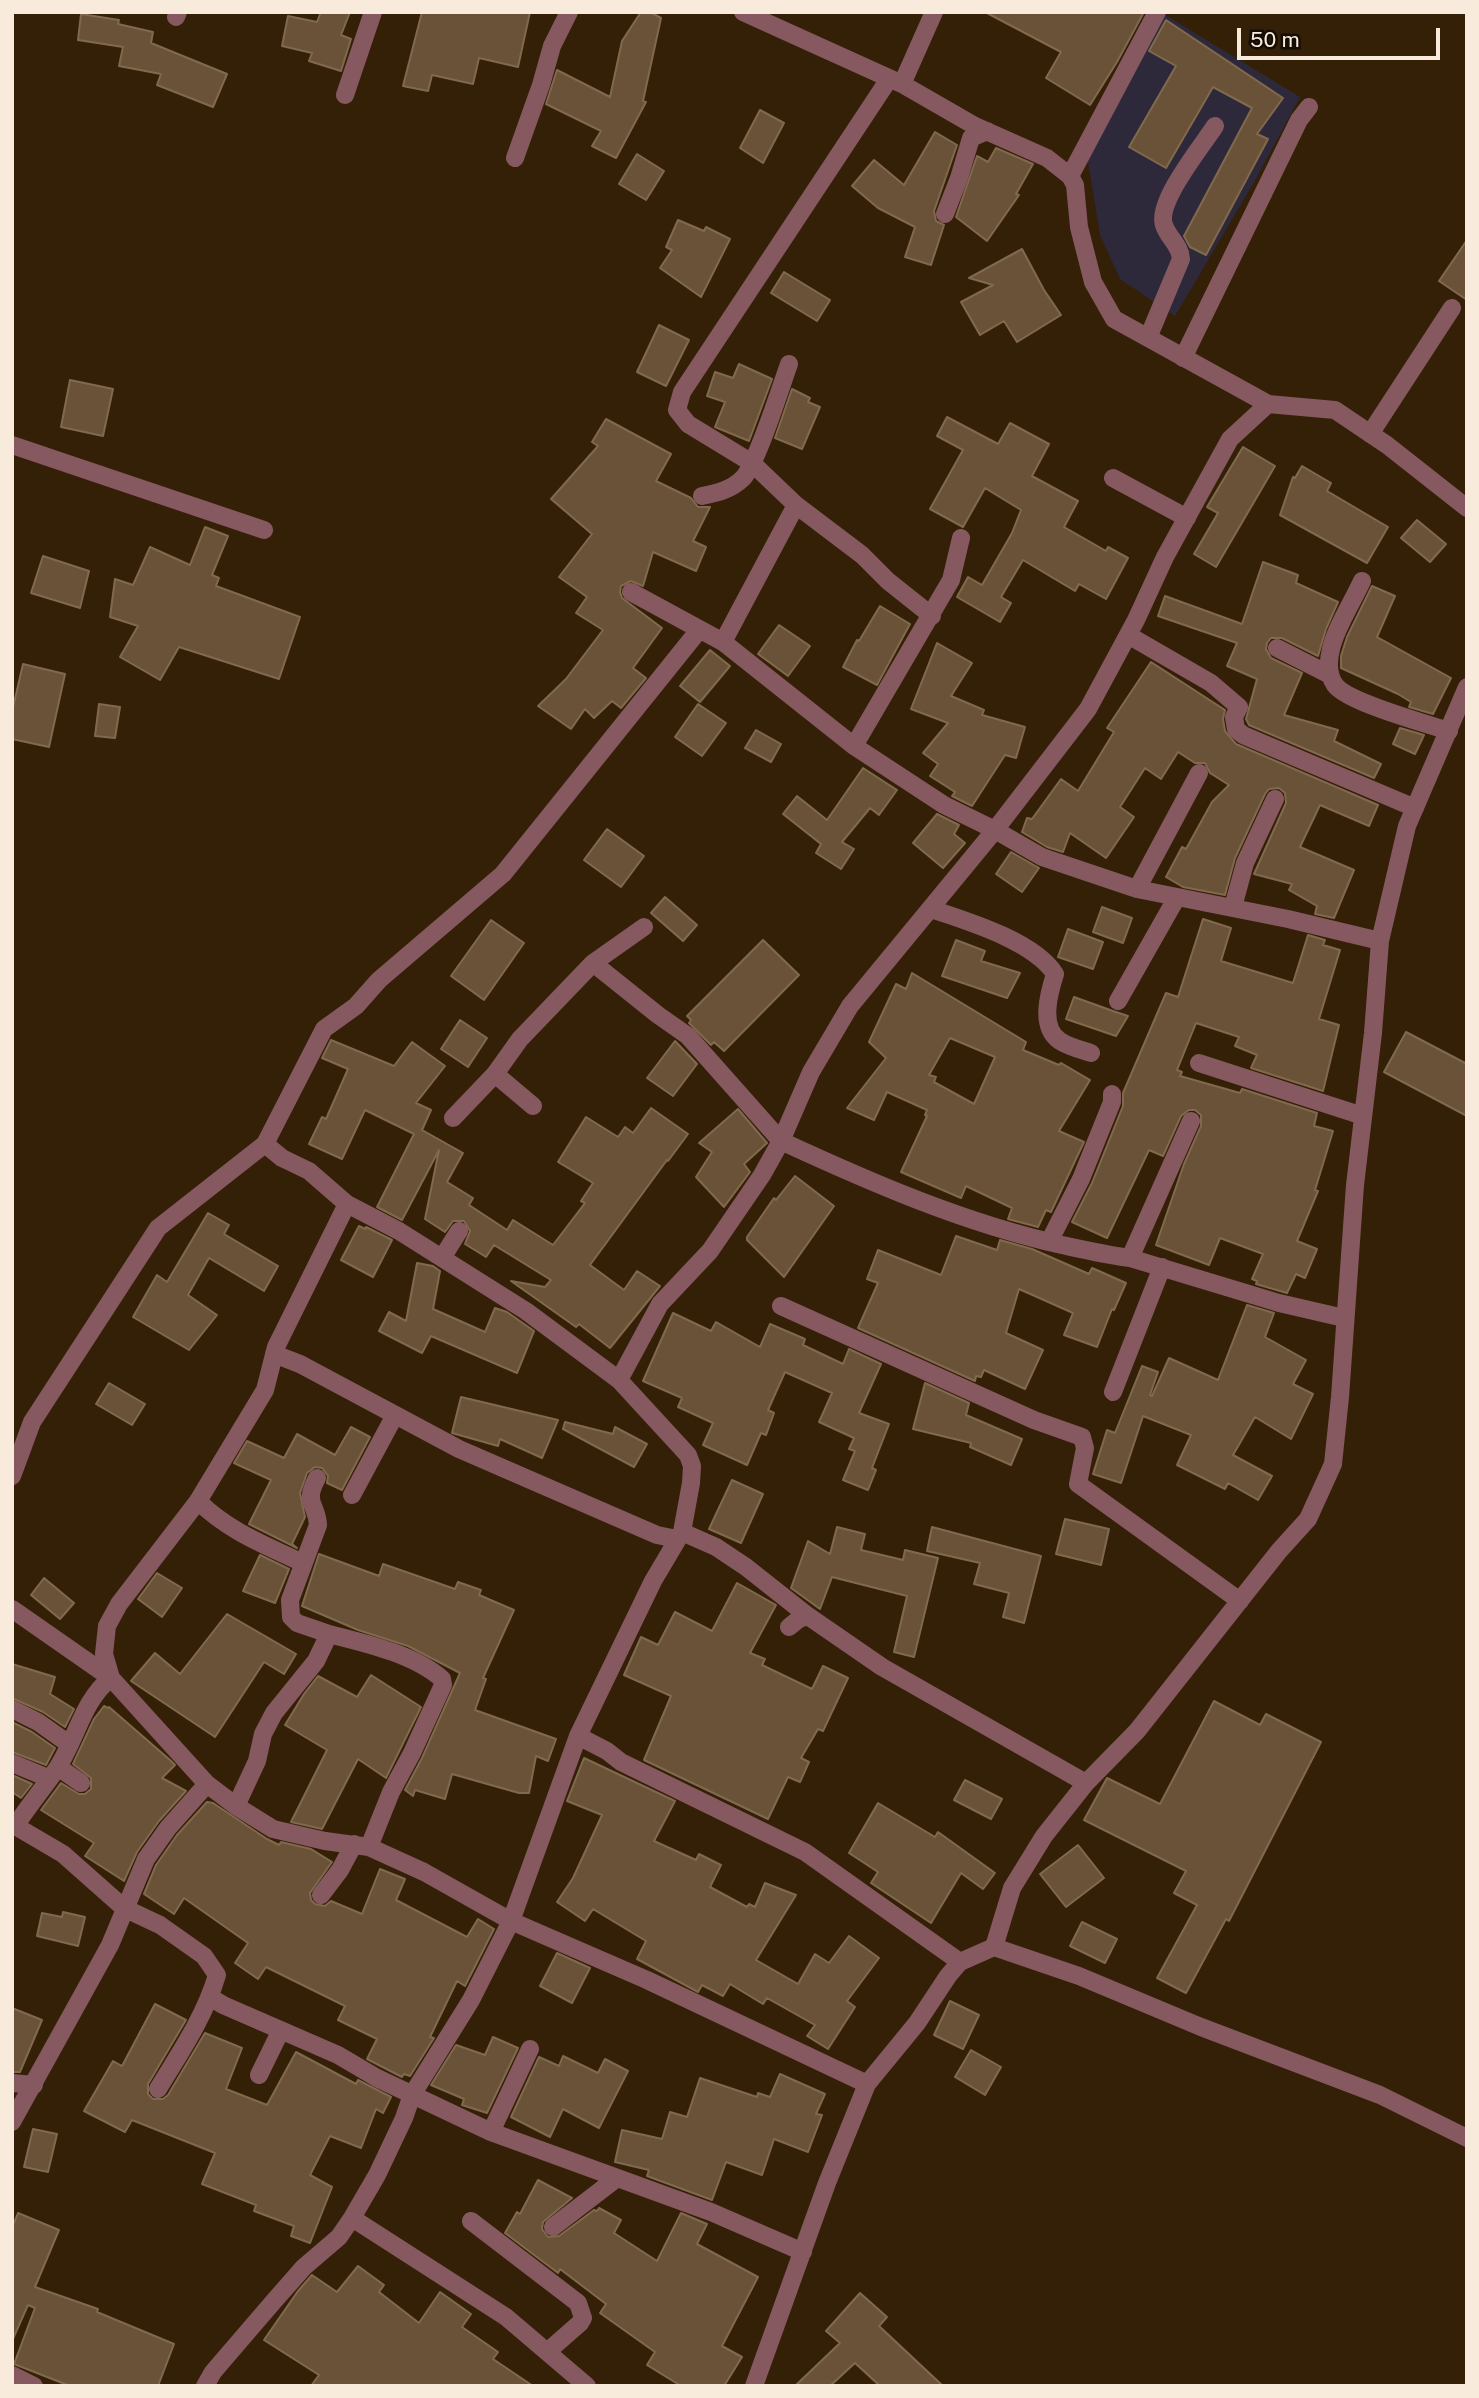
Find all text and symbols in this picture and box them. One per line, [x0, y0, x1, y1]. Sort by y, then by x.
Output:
scale bar [1241, 14, 1444, 58]
text: 50 m [1250, 27, 1300, 52]

